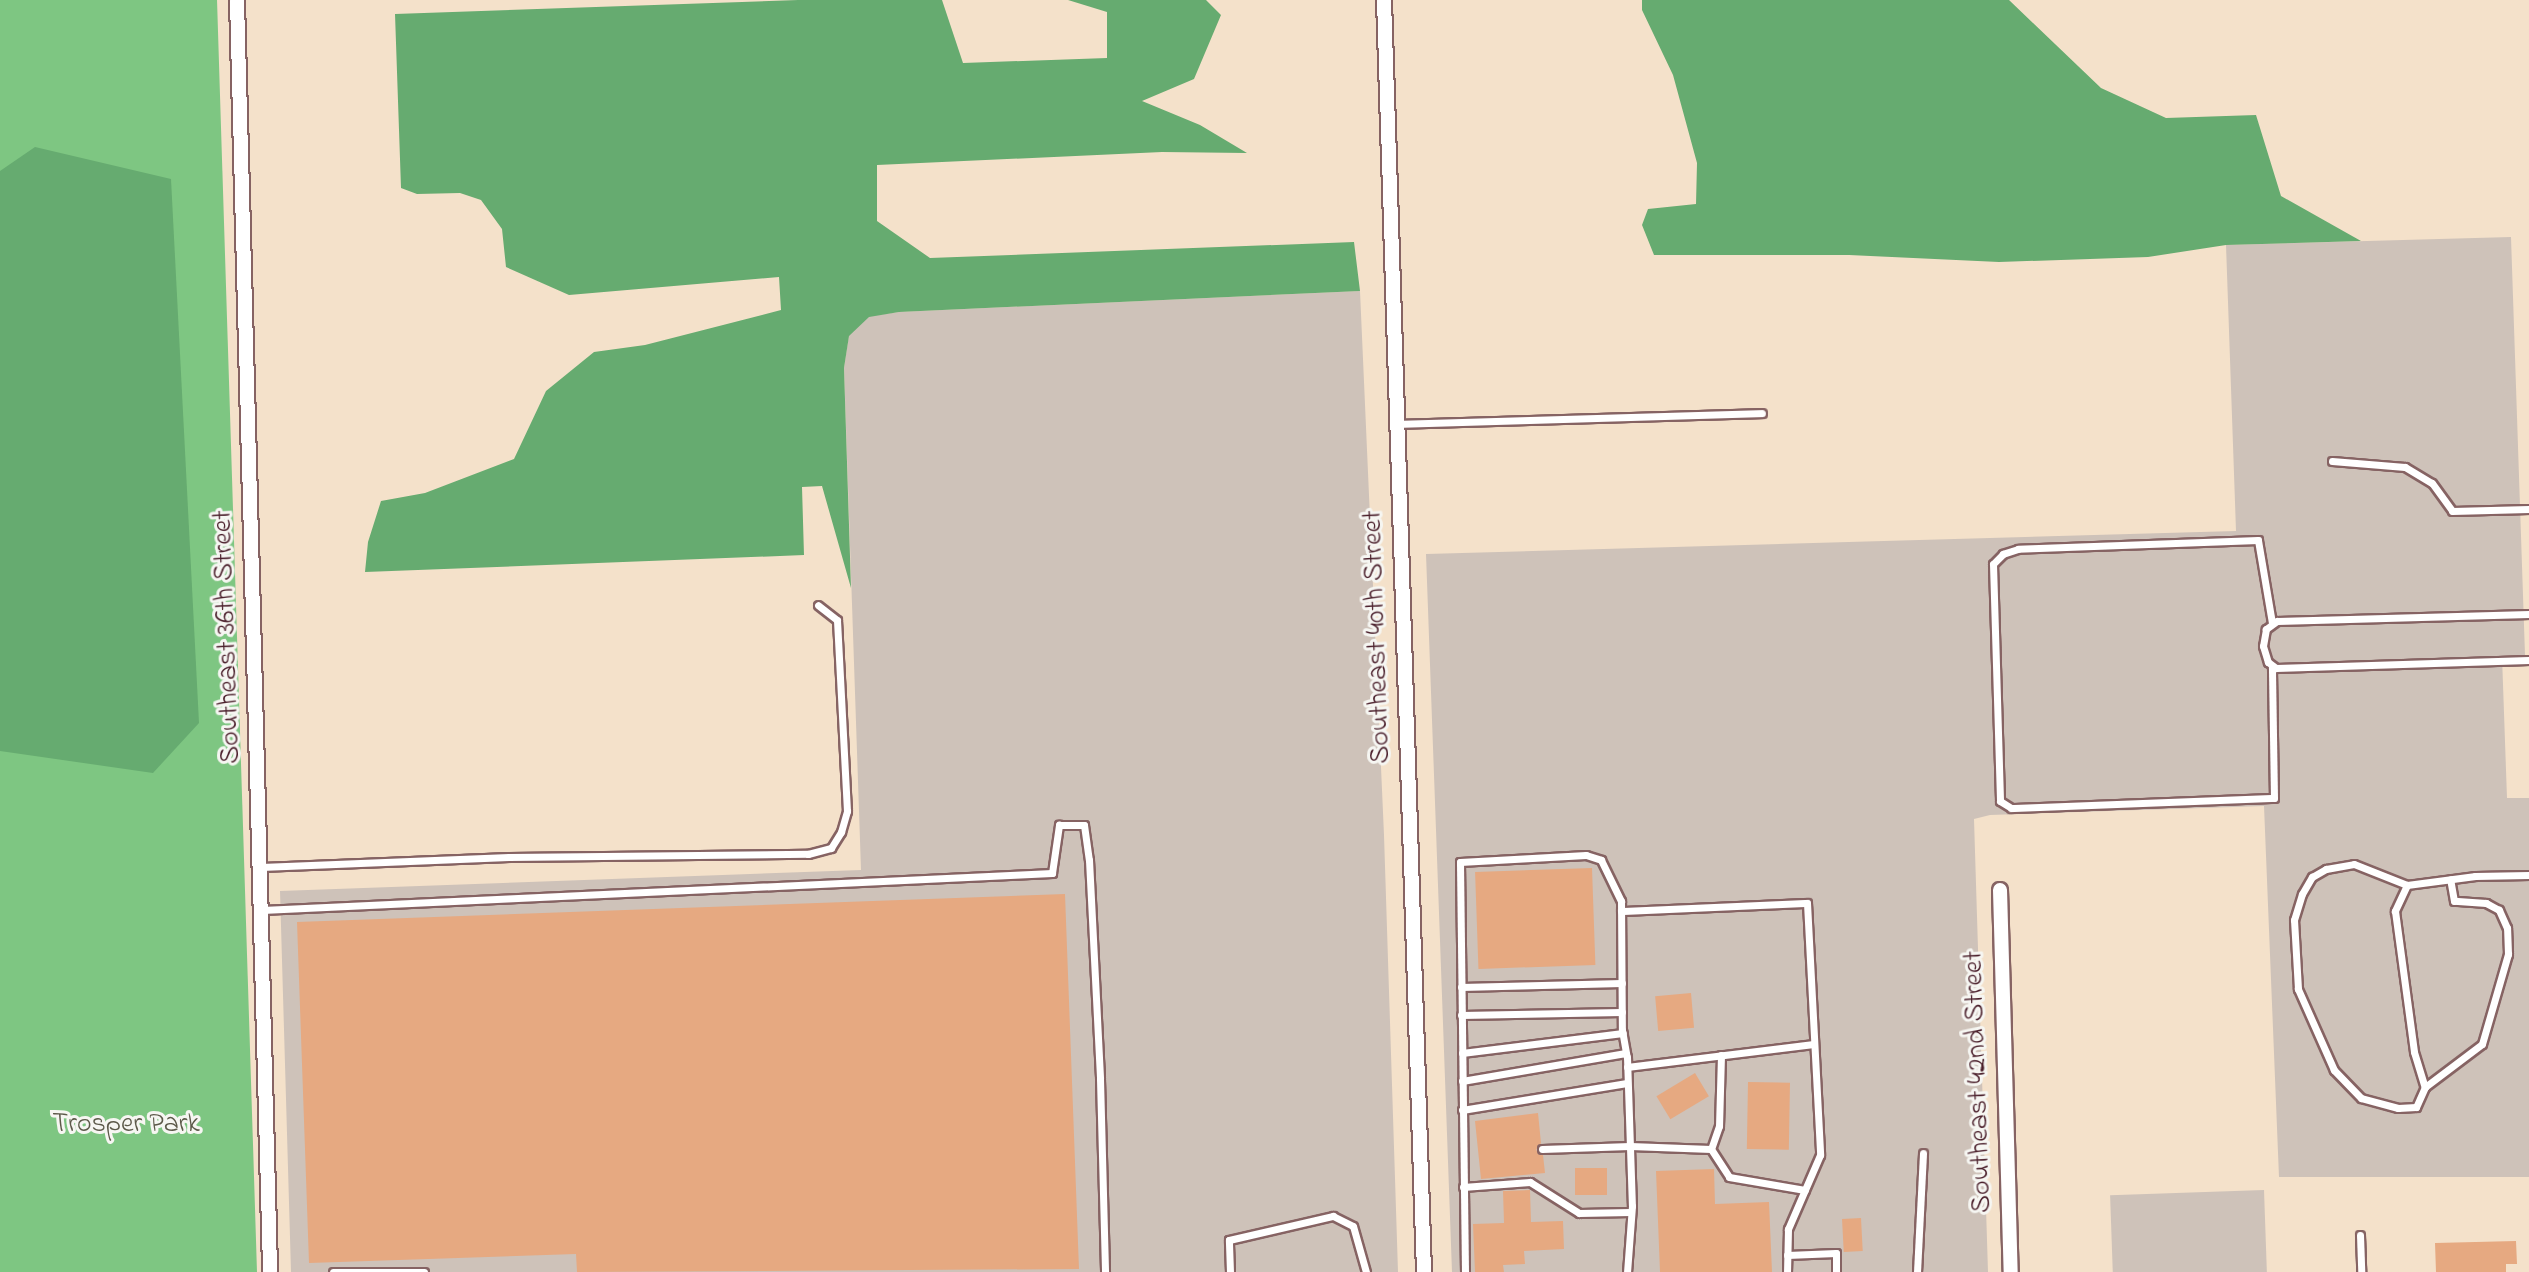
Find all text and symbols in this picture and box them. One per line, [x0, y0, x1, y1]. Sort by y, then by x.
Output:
street label: Southeast 36th Street [207, 510, 249, 764]
street label: Southeast 40th Street [1357, 510, 1399, 764]
street label: Southeast 42nd Street [1958, 950, 2000, 1214]
park label: Trosper Park [52, 1108, 200, 1142]

